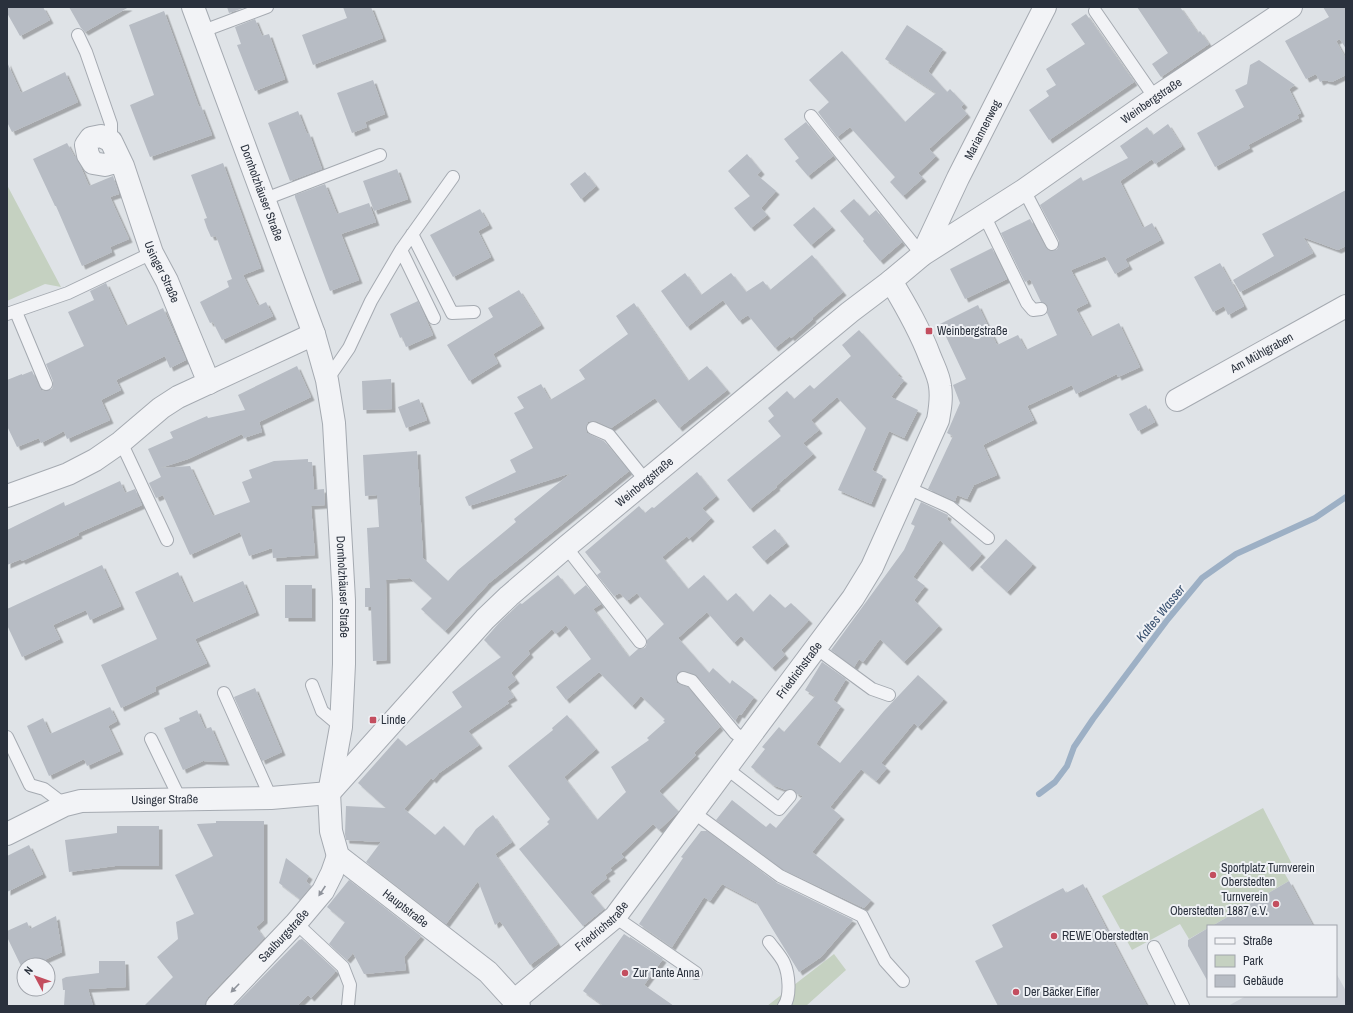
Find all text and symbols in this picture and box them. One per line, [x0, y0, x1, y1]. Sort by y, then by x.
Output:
street label: Weinbergstraße [1118, 74, 1185, 127]
street label: Mariannenweg [961, 97, 1005, 163]
street label: Dornholzhäuser Straße [237, 142, 287, 243]
street label: Usinger Straße [141, 239, 183, 305]
place label: Weinbergstraße [937, 323, 1007, 339]
marker: Weinbergstraße [924, 326, 934, 336]
street label: Am Mühlgraben [1227, 329, 1296, 377]
street label: Weinbergstraße [612, 453, 677, 511]
street label: Dornholzhäuser Straße [332, 535, 352, 638]
water label: Kaltes Wasser [1132, 581, 1189, 645]
street label: Friedrichstraße [773, 638, 826, 702]
place label: Linde [381, 712, 406, 728]
marker: Linde [368, 715, 378, 725]
street label: Usinger Straße [131, 791, 198, 808]
place label: Sportplatz Turnverein Oberstedten [1221, 860, 1315, 890]
marker: Sportplatz Turnverein Oberstedten [1208, 870, 1218, 880]
street label: Hauptstraße [379, 885, 432, 931]
one-way arrow [318, 886, 326, 897]
place label: Turnverein Oberstedten 1887 e.V. [1170, 889, 1268, 919]
street label: Friedrichstraße [572, 898, 632, 955]
marker: Turnverein Oberstedten 1887 e.V. [1271, 899, 1281, 909]
street label: Saalburgstraße [255, 906, 313, 966]
legend [1207, 925, 1337, 997]
place label: REWE Oberstedten [1062, 928, 1148, 944]
marker: REWE Oberstedten [1049, 931, 1059, 941]
text: Straße [1243, 933, 1273, 949]
text: Park [1243, 953, 1263, 969]
north arrow [16, 957, 56, 997]
text: N [21, 963, 36, 977]
place label: Zur Tante Anna [633, 965, 700, 981]
marker: Zur Tante Anna [620, 968, 630, 978]
text: Gebäude [1243, 973, 1284, 989]
one-way arrow [230, 983, 239, 993]
place label: Der Bäcker Eifler [1024, 984, 1100, 1000]
marker: Der Bäcker Eifler [1011, 987, 1021, 997]

